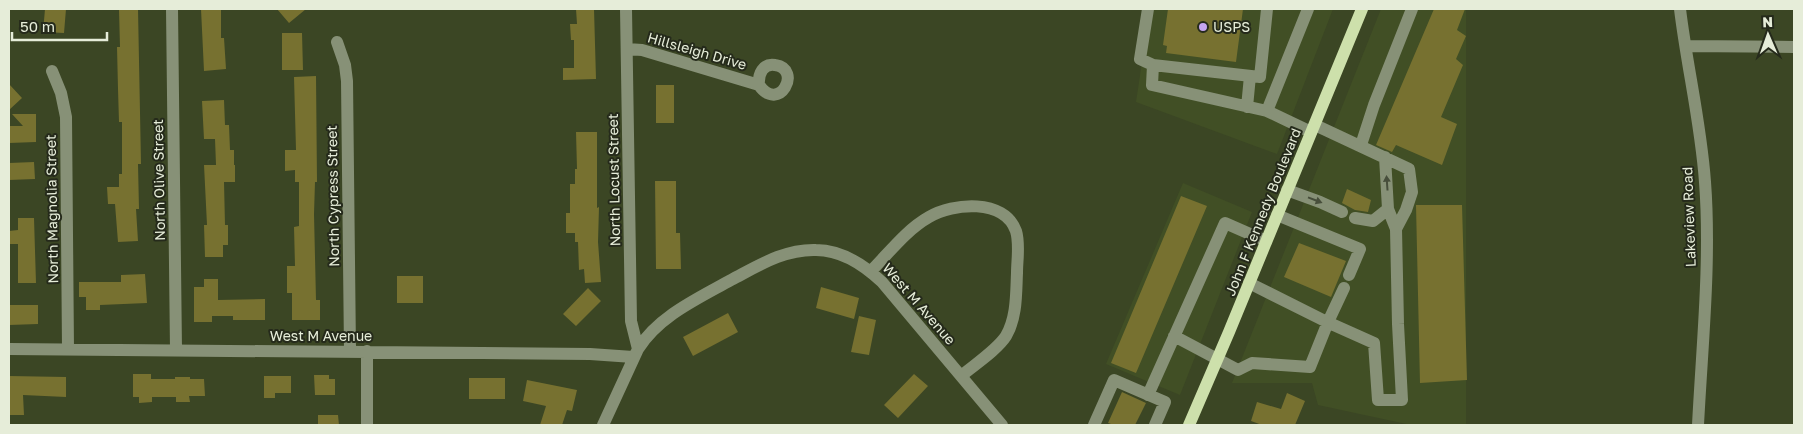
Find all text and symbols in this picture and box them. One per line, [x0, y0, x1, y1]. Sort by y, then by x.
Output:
scale bar [12, 10, 108, 42]
north arrow [1743, 10, 1793, 60]
text: N [1762, 13, 1773, 30]
text: 50 m [20, 17, 55, 35]
place label: USPS [1213, 18, 1250, 35]
marker: USPS [1197, 21, 1209, 33]
street label: Hillsleigh Drive [646, 28, 749, 73]
street label: North Locust Street [604, 113, 623, 247]
street label: North Olive Street [149, 119, 168, 241]
street label: North Cypress Street [323, 125, 342, 267]
street label: John F Kennedy Boulevard [1221, 126, 1304, 298]
street label: North Magnolia Street [42, 134, 61, 284]
street label: Lakeview Road [1678, 167, 1699, 267]
one-way arrow [1382, 175, 1390, 191]
one-way arrow [1308, 196, 1323, 204]
street label: West M Avenue [879, 259, 959, 348]
street label: West M Avenue [270, 327, 372, 344]

